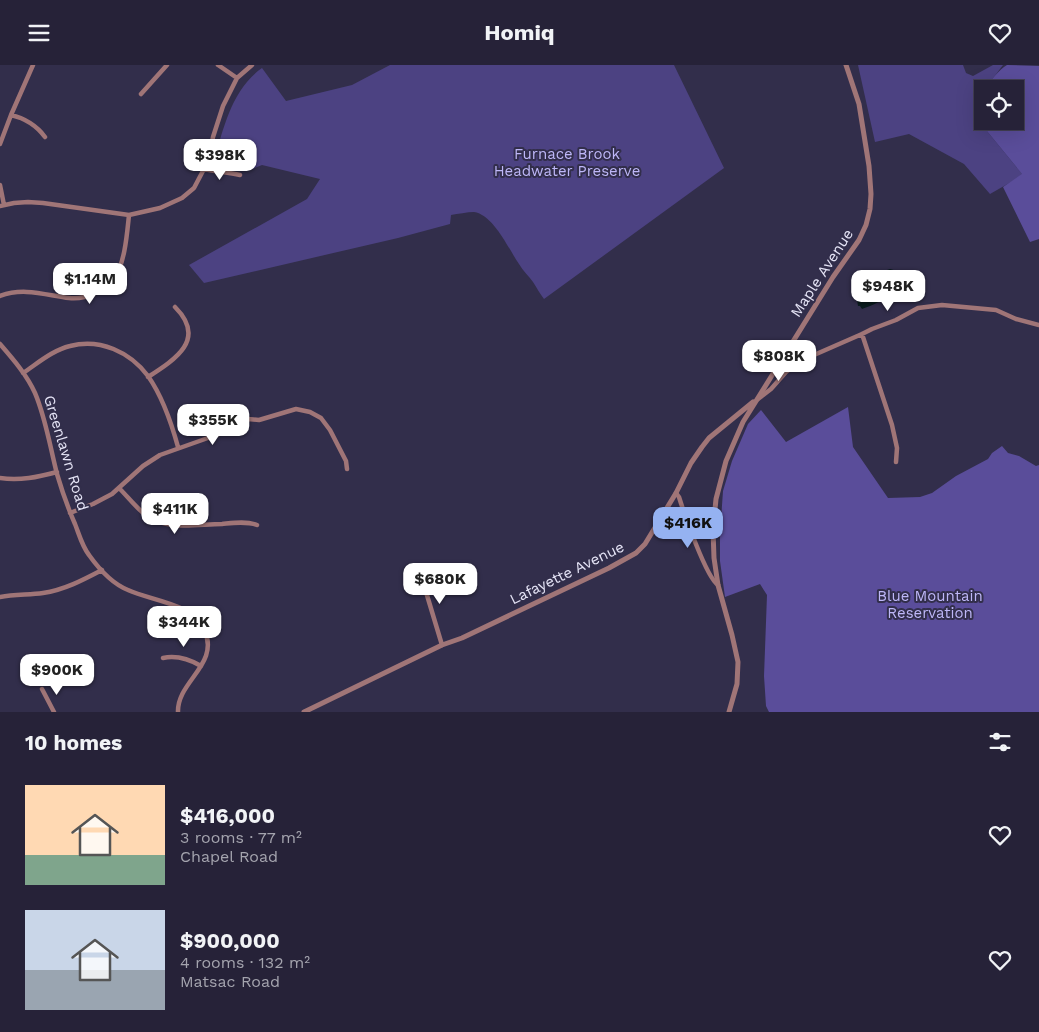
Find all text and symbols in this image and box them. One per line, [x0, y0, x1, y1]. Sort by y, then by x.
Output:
icon: menu [25, 19, 53, 47]
icon: heart [986, 19, 1014, 47]
text: Homiq [484, 20, 555, 45]
map controls [974, 80, 1024, 130]
button: locate [974, 80, 1024, 130]
pin: $398K [185, 139, 255, 181]
text: $398K [195, 145, 245, 164]
park label: Furnace Brook Headwater Preserve [494, 145, 640, 180]
street label: Maple Avenue [787, 226, 857, 320]
pin: $1.14M [49, 263, 131, 305]
text: $1.14M [64, 269, 116, 288]
pin: $948K [853, 269, 923, 312]
text: $948K [862, 276, 914, 295]
pin: $808K [744, 339, 814, 382]
text: $808K [753, 346, 805, 365]
street label: Greenlawn Road [40, 393, 92, 513]
pin: $355K [178, 403, 248, 446]
text: $355K [188, 410, 238, 429]
pin: $411K [140, 493, 210, 535]
text: $411K [152, 499, 198, 518]
pin: $416K [653, 507, 723, 549]
text: $416K [664, 513, 712, 532]
street label: Lafayette Avenue [507, 538, 627, 608]
pin: $680K [405, 563, 475, 605]
text: $680K [414, 569, 466, 588]
park label: Blue Mountain Reservation [877, 587, 983, 622]
pin: $344K [149, 605, 219, 648]
text: $344K [158, 612, 210, 631]
pin: $900K [22, 653, 92, 696]
text: $900K [31, 660, 83, 679]
icon: filters [986, 728, 1014, 756]
text: 10 homes [25, 730, 122, 755]
text: $416,000 [180, 803, 275, 828]
icon: home [65, 805, 125, 865]
icon: heart [986, 821, 1014, 849]
text: 3 rooms · 77 m² [180, 828, 302, 847]
text: Chapel Road [180, 847, 278, 866]
text: $900,000 [180, 928, 280, 953]
icon: home [65, 930, 125, 990]
icon: heart [986, 946, 1014, 974]
text: 4 rooms · 132 m² [180, 953, 310, 972]
text: Matsac Road [180, 972, 280, 991]

